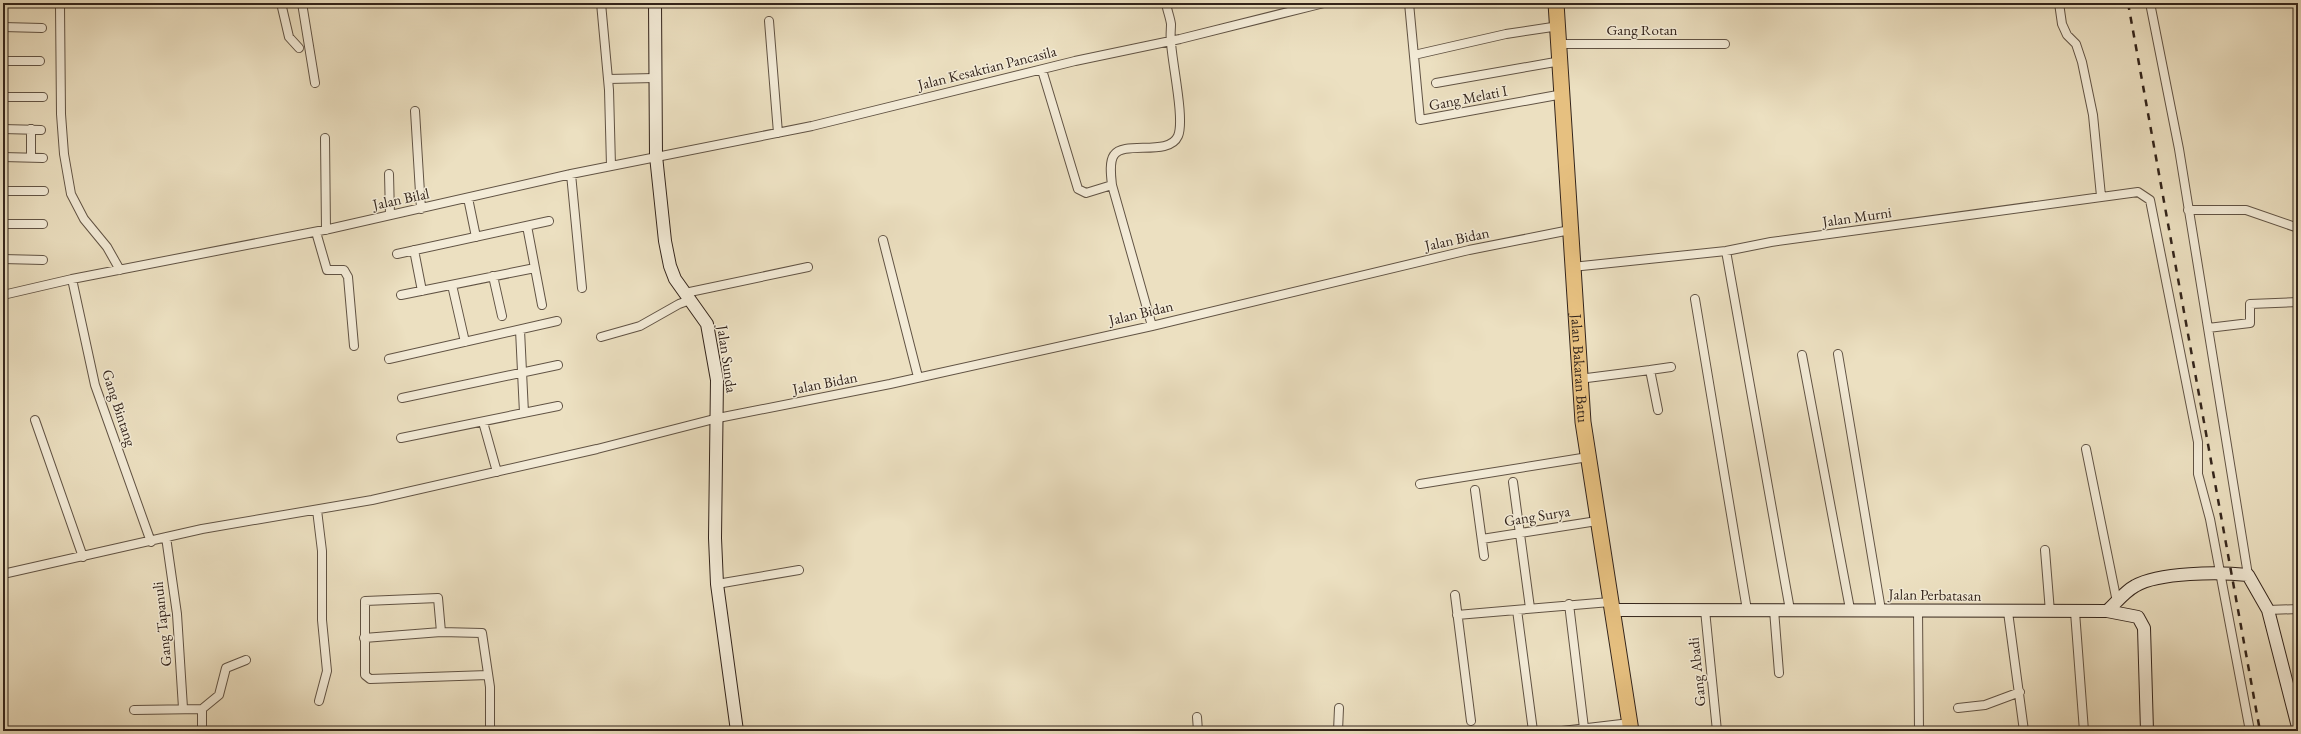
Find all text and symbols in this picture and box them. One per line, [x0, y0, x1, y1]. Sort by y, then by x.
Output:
street label: Gang Rotan [1606, 20, 1678, 39]
street label: Jalan Kesaktian Pancasila [914, 41, 1058, 94]
street label: Gang Melati I [1427, 81, 1509, 114]
street label: Jalan Bilal [369, 183, 431, 214]
street label: Jalan Murni [1819, 202, 1893, 231]
street label: Jalan Bidan [1421, 222, 1491, 255]
street label: Jalan Bidan [1105, 296, 1175, 330]
street label: Jalan Bakaran Batu [1567, 311, 1593, 423]
street label: Jalan Sunda [713, 322, 742, 394]
street label: Gang Bintang [98, 367, 141, 449]
street label: Jalan Bidan [789, 367, 859, 398]
street label: Gang Surya [1503, 501, 1571, 530]
street label: Gang Tapanuli [148, 580, 175, 668]
street label: Jalan Perbatasan [1886, 584, 1982, 605]
street label: Gang Abadi [1683, 636, 1710, 708]

